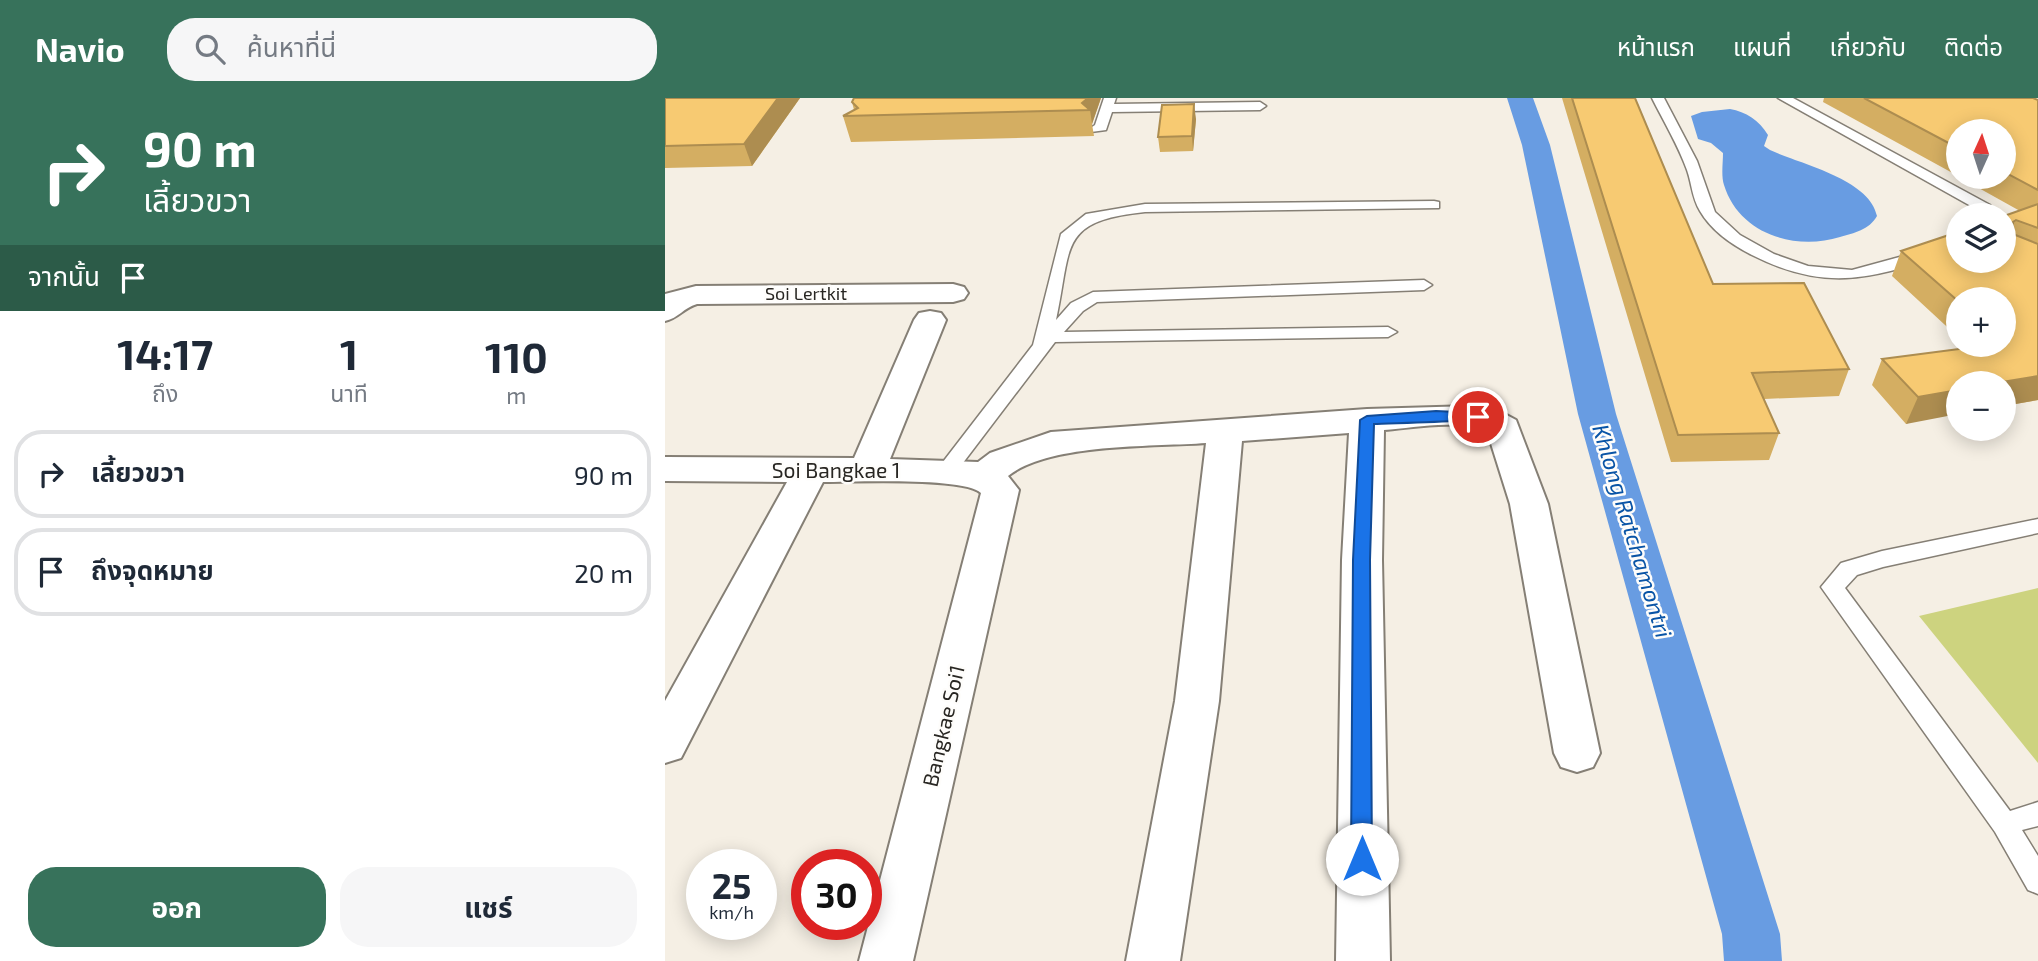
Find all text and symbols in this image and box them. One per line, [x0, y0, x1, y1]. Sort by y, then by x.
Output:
search box [167, 18, 657, 81]
text: Navio [35, 29, 125, 69]
icon: search [191, 30, 229, 68]
text: ค้นหาที่นี่ [247, 31, 336, 62]
text: หน้าแรก [1617, 32, 1695, 61]
text: แผนที่ [1733, 32, 1791, 61]
text: เกี่ยวกับ [1829, 32, 1906, 61]
text: ติดต่อ [1944, 32, 2003, 61]
text: 90 m [143, 118, 257, 177]
north arrow [1946, 119, 2016, 189]
map controls [1946, 119, 2016, 441]
icon: right [28, 126, 119, 217]
text: เลี้ยวขวา [143, 180, 251, 218]
button: layers [1946, 203, 2016, 273]
icon: arrive [114, 259, 152, 297]
text: จากนั้น [28, 260, 100, 291]
street label: Soi Lertkit [765, 282, 847, 304]
button: + [1946, 287, 2016, 357]
text: 14:17 [117, 328, 213, 378]
text: 1 [340, 328, 358, 378]
text: 110 [485, 331, 548, 381]
button: − [1946, 371, 2016, 441]
text: ถึง [152, 379, 178, 407]
text: นาที [330, 379, 368, 407]
text: m [506, 381, 526, 409]
pin [1448, 387, 1508, 447]
icon: arrive [1459, 398, 1497, 436]
water label: Khlong Ratchamontri [1587, 421, 1679, 641]
icon: right [32, 455, 70, 493]
text: เลี้ยวขวา [91, 456, 185, 487]
street label: Soi Bangkae 1 [772, 457, 900, 482]
text: 90 m [574, 459, 633, 490]
icon: arrive [32, 553, 70, 591]
text: ถึงจุดหมาย [91, 554, 214, 585]
text: 20 m [574, 557, 633, 588]
street label: Bangkae Soi1 [916, 662, 969, 789]
position arrow [1325, 822, 1399, 896]
speed limit sign: 30 [791, 849, 882, 940]
text: 25 [712, 864, 751, 906]
button: ออก [28, 867, 326, 947]
button: แชร์ [340, 867, 637, 947]
text: km/h [709, 901, 754, 923]

